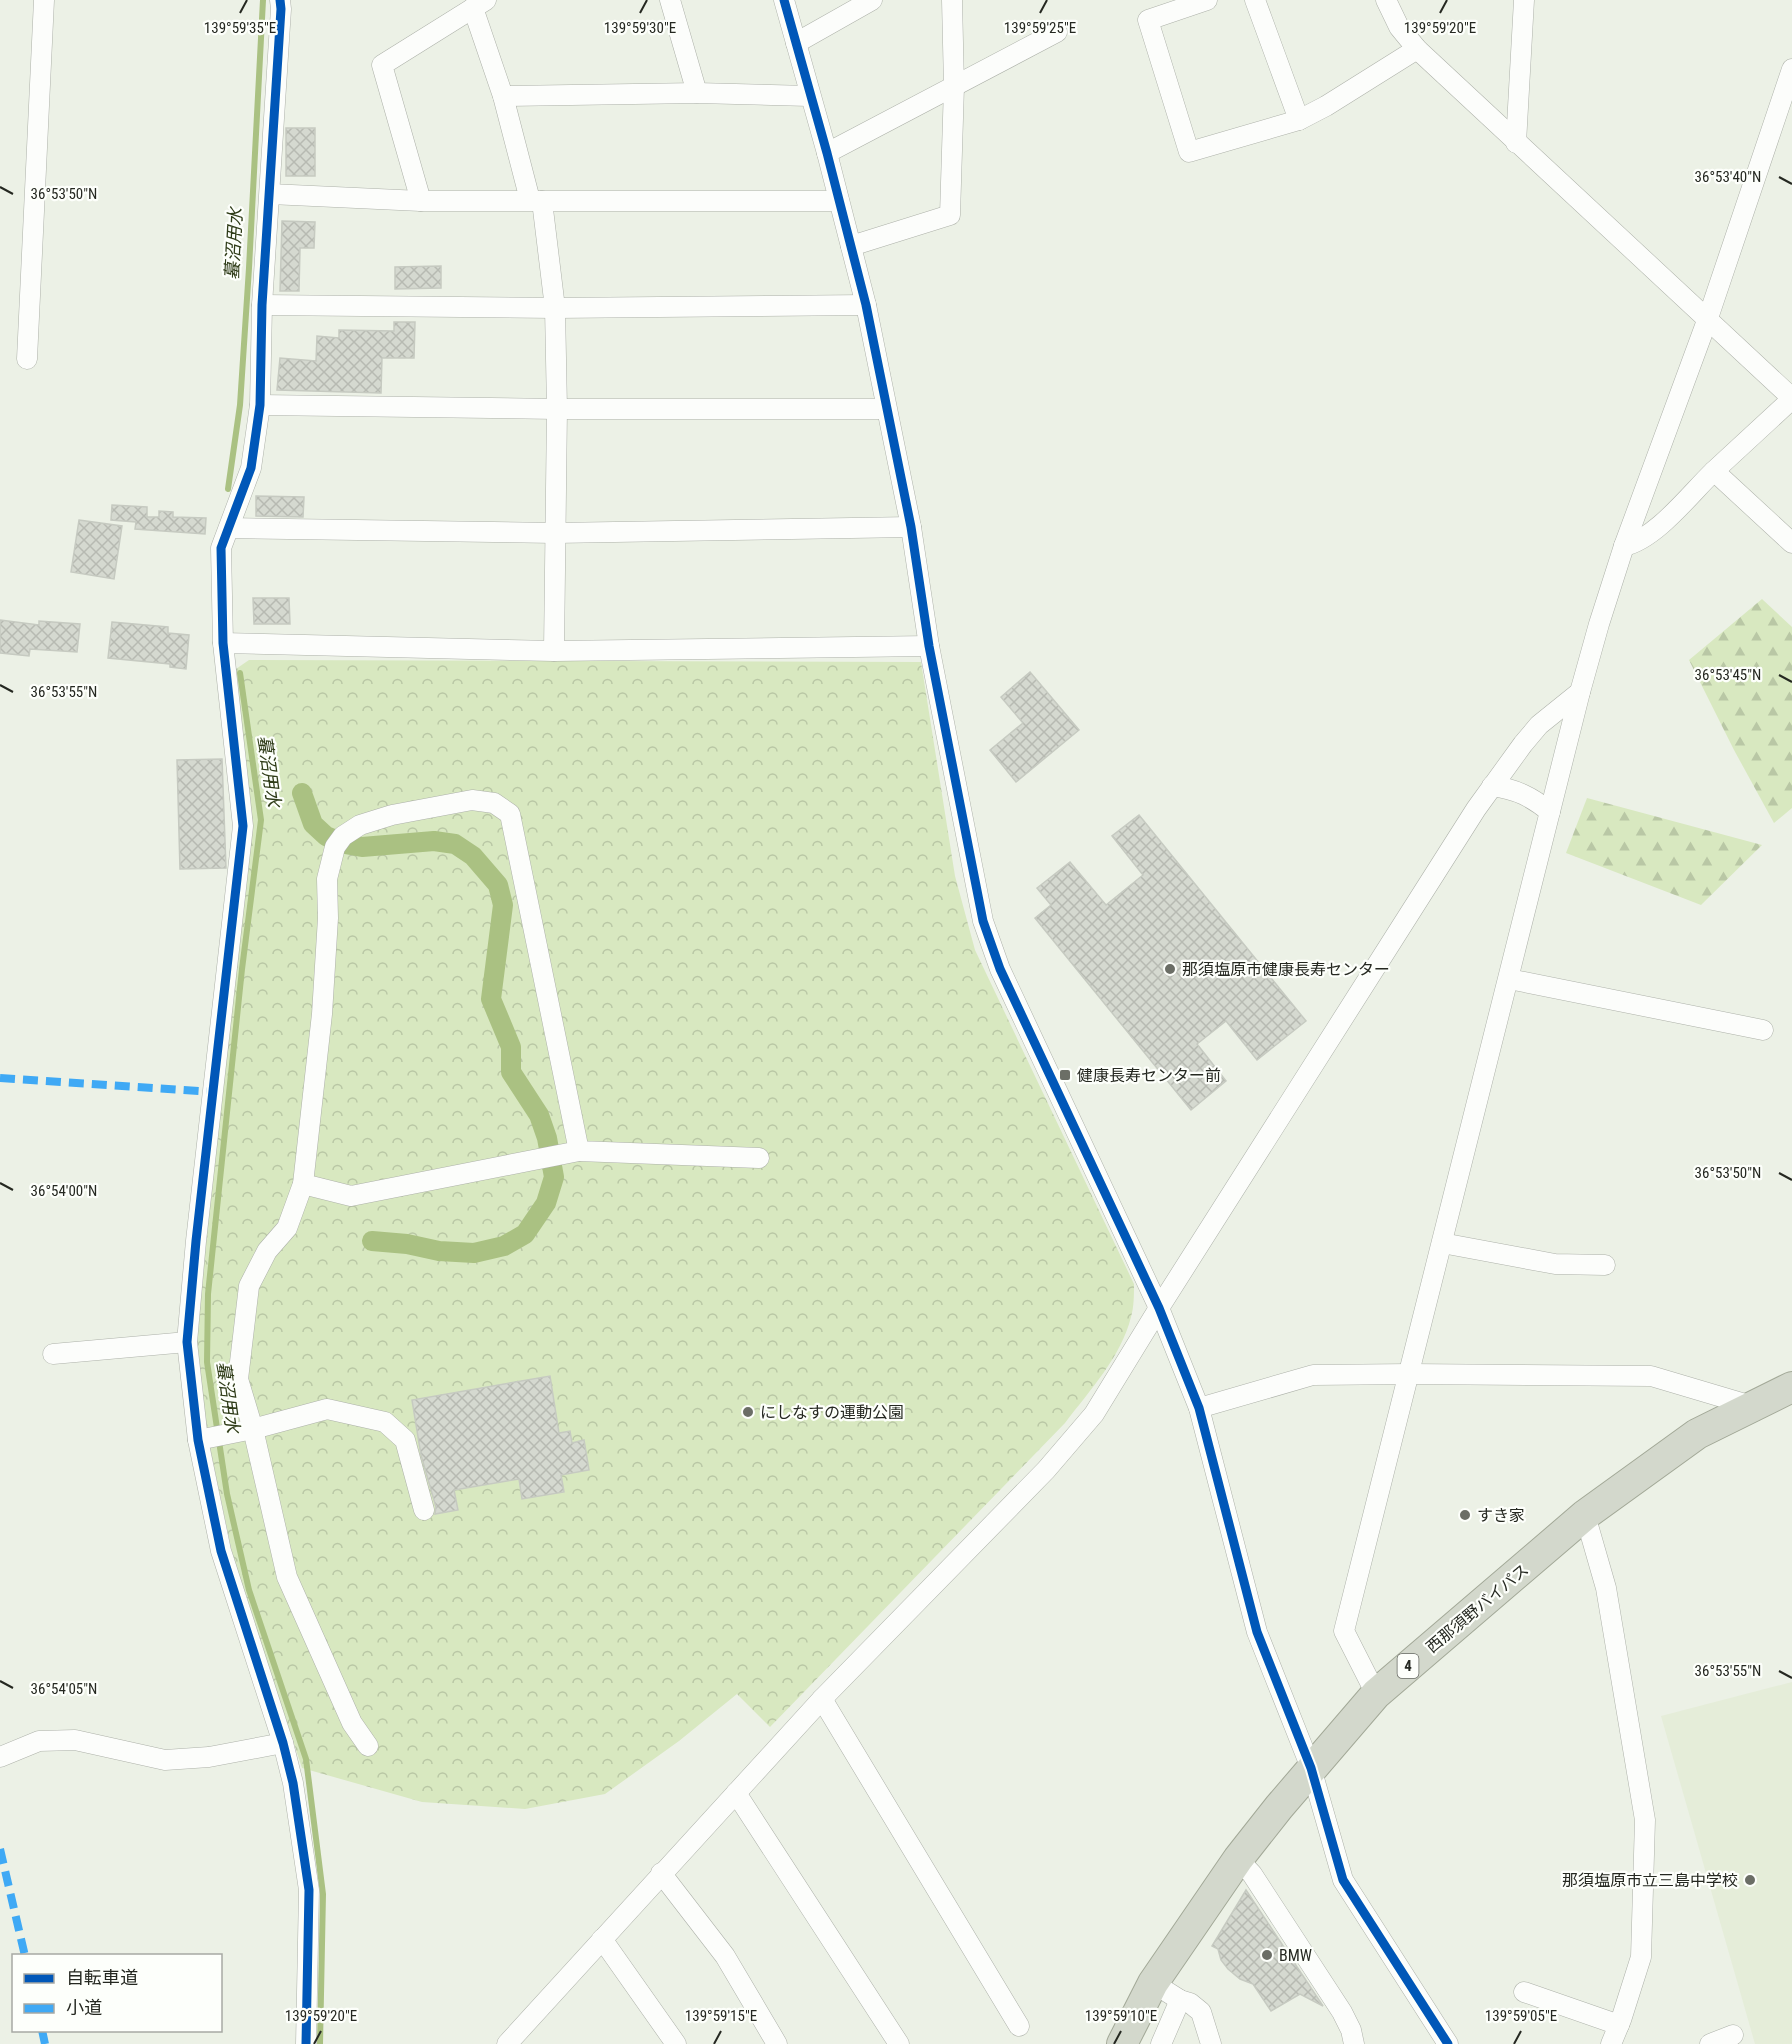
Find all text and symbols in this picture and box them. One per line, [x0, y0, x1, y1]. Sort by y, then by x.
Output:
text: 139°59'35"E [204, 19, 276, 37]
text: 139°59'30"E [604, 19, 676, 37]
text: 139°59'25"E [1004, 19, 1076, 37]
text: 139°59'20"E [1404, 19, 1476, 37]
text: 36°53'40"N [1695, 168, 1761, 186]
text: 36°53'50"N [31, 185, 97, 203]
water label: 蟇沼用水 [221, 205, 246, 280]
text: 36°53'45"N [1695, 666, 1761, 684]
text: 36°53'55"N [31, 683, 97, 701]
water label: 蟇沼用水 [254, 734, 285, 810]
place label: 那須塩原市健康長寿センター [1182, 960, 1390, 979]
marker: 那須塩原市健康長寿センター [1163, 962, 1177, 976]
place label: 健康長寿センター前 [1077, 1066, 1221, 1085]
marker: 健康長寿センター前 [1058, 1068, 1072, 1082]
text: 36°53'50"N [1695, 1164, 1761, 1182]
text: 36°54'00"N [31, 1182, 97, 1200]
water label: 蟇沼用水 [213, 1360, 244, 1436]
place label: にしなすの運動公園 [760, 1403, 904, 1422]
marker: にしなすの運動公園 [741, 1405, 755, 1419]
place label: すき家 [1477, 1506, 1525, 1525]
marker: すき家 [1458, 1508, 1472, 1522]
street label: 西那須野バイパス [1422, 1560, 1532, 1657]
road number: 4 [1398, 1654, 1418, 1678]
text: 36°53'55"N [1695, 1662, 1761, 1680]
text: 36°54'05"N [31, 1680, 97, 1698]
place label: 那須塩原市立三島中学校 [1562, 1871, 1738, 1890]
marker: 那須塩原市立三島中学校 [1743, 1873, 1757, 1887]
place label: BMW [1279, 1946, 1312, 1965]
marker: BMW [1260, 1948, 1274, 1962]
legend [12, 1954, 222, 2032]
text: 自転車道 [66, 1967, 138, 1988]
text: 小道 [66, 1997, 102, 2018]
text: 139°59'20"E [285, 2007, 357, 2025]
text: 139°59'15"E [685, 2007, 757, 2025]
text: 139°59'10"E [1085, 2007, 1157, 2025]
text: 139°59'05"E [1485, 2007, 1557, 2025]

